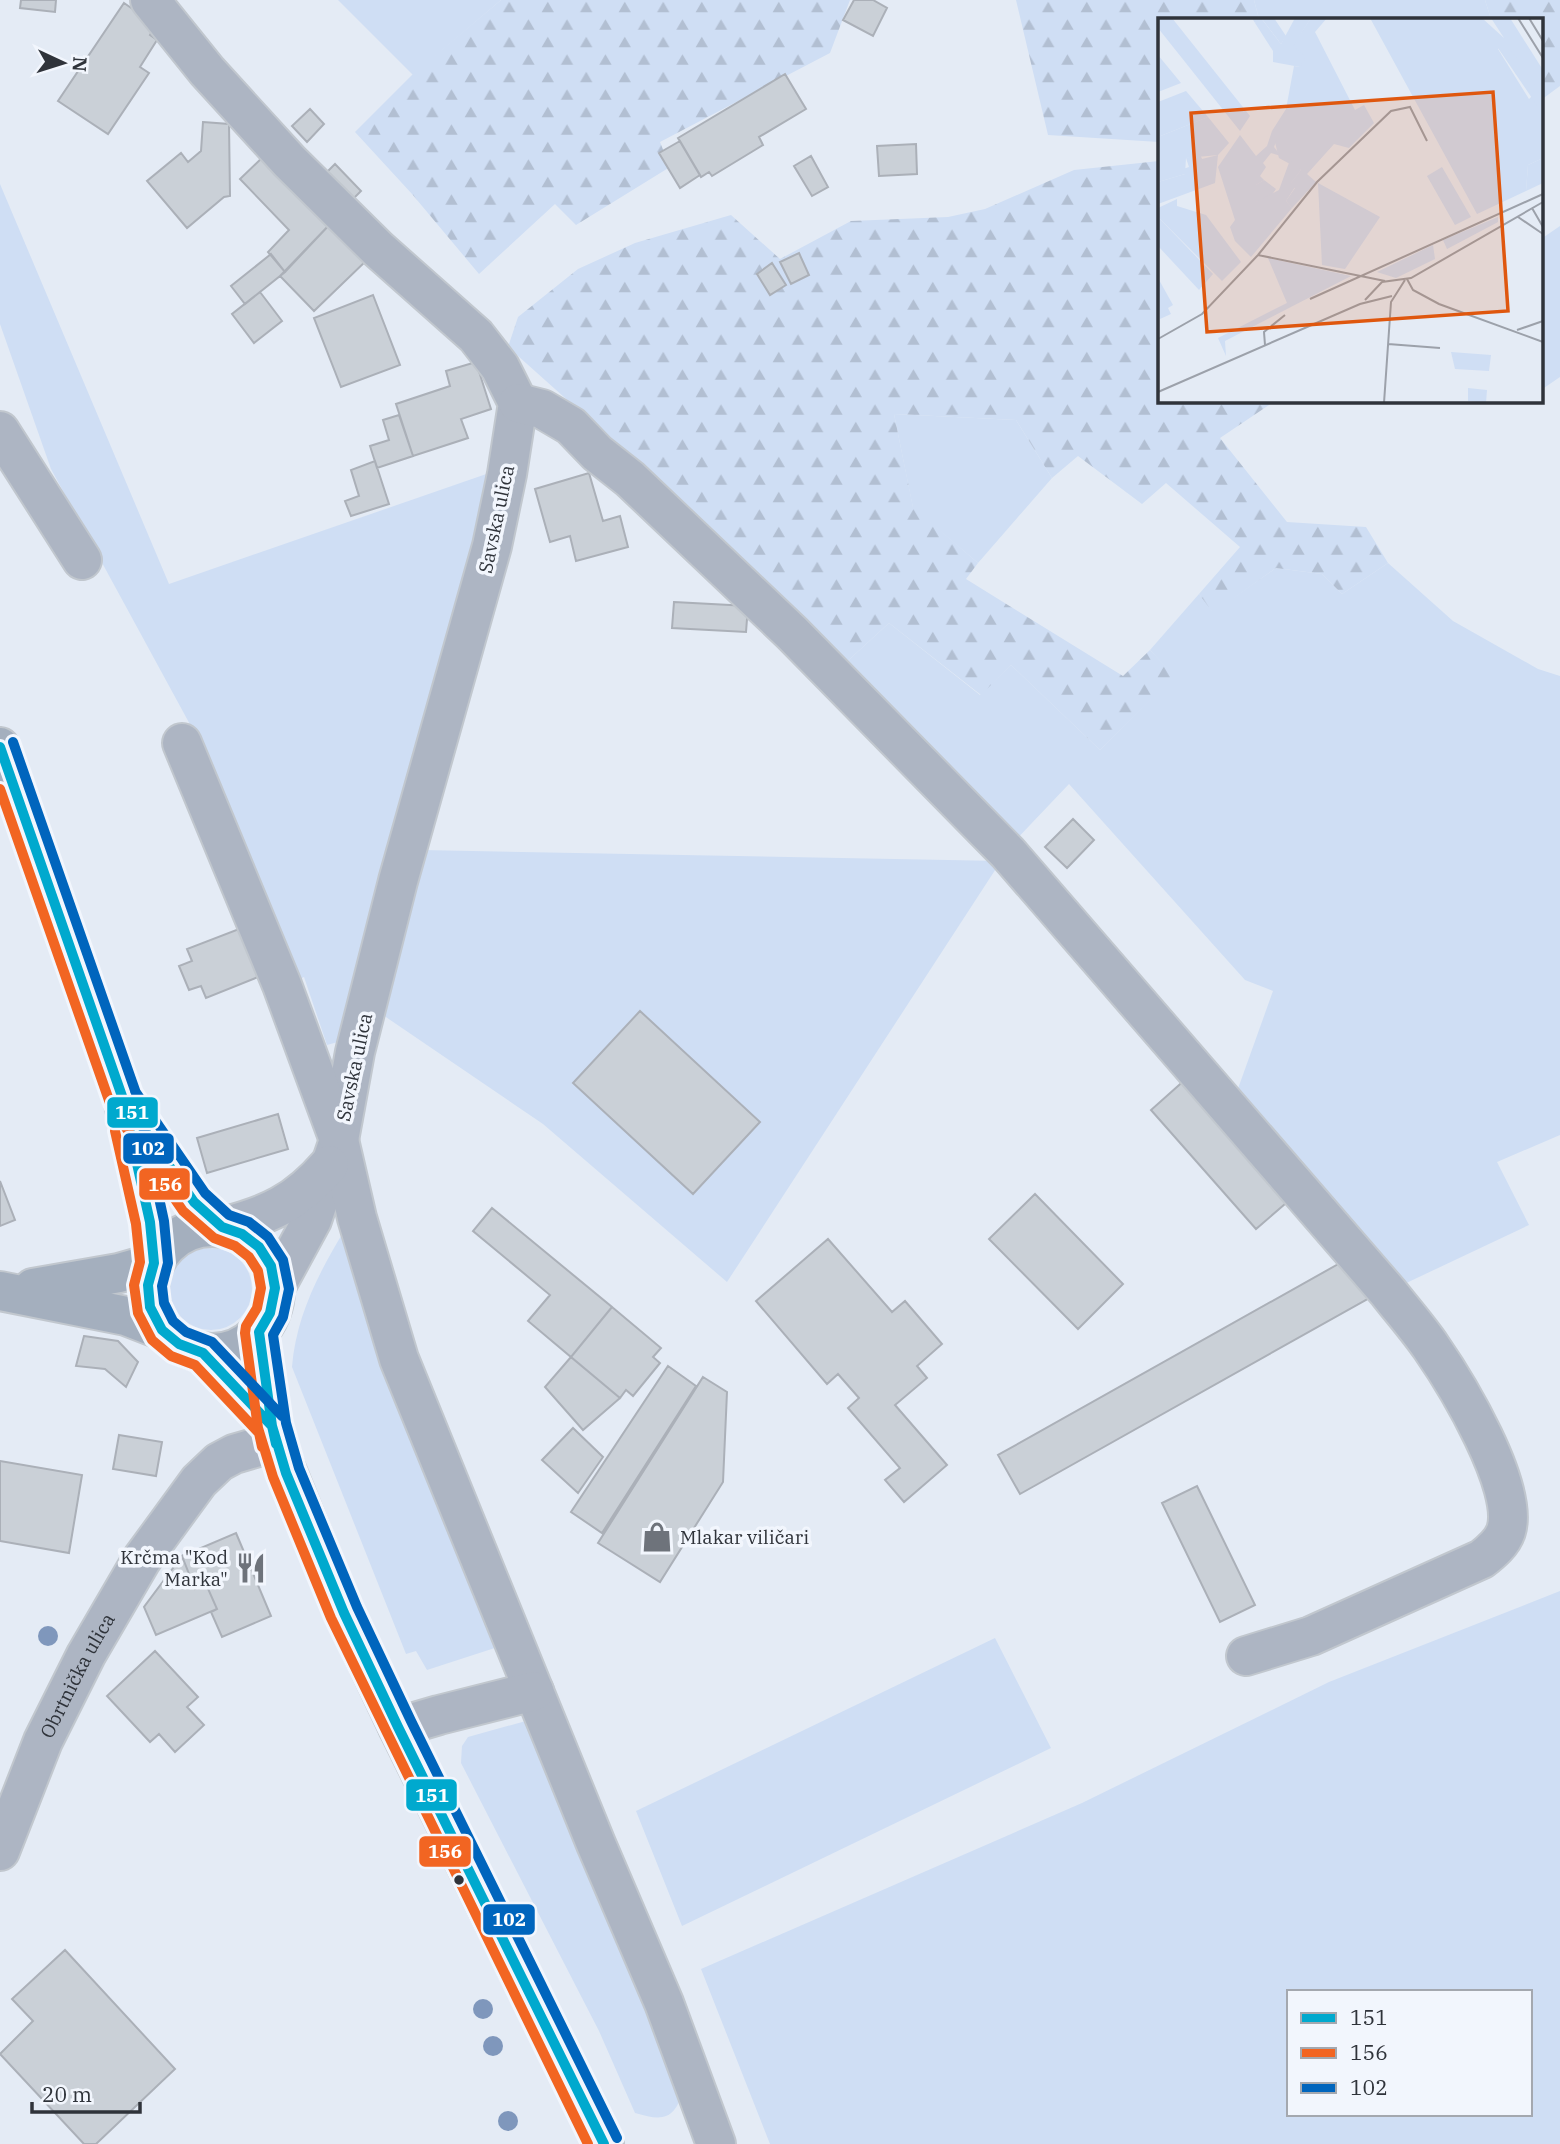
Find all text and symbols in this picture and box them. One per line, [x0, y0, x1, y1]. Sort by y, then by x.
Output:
inset map [1158, 18, 1542, 402]
north arrow [28, 28, 98, 98]
text: N [67, 56, 92, 73]
street label: Savska ulica [473, 463, 519, 575]
street label: Savska ulica [331, 1011, 377, 1123]
line badge: 151 [106, 1096, 159, 1129]
text: 151 [115, 1100, 149, 1124]
line badge: 102 [122, 1132, 175, 1165]
text: 102 [131, 1136, 165, 1160]
line badge: 156 [138, 1167, 191, 1201]
text: 156 [148, 1172, 182, 1196]
shop icon: Mlakar viličari [640, 1520, 674, 1554]
place label: Mlakar viličari [680, 1525, 809, 1549]
place label: Krčma "Kod Marka" [120, 1545, 228, 1591]
restaurant icon: Krčma "Kod Marka" [234, 1551, 268, 1585]
street label: Obrtnička ulica [35, 1609, 120, 1742]
line badge: 151 [405, 1778, 458, 1812]
text: 151 [415, 1783, 449, 1807]
line badge: 156 [418, 1835, 472, 1868]
text: 156 [428, 1839, 462, 1863]
unlabelled marker [452, 1873, 466, 1887]
line badge: 102 [482, 1903, 536, 1936]
text: 102 [492, 1907, 526, 1931]
legend [1287, 1990, 1532, 2116]
text: 151 [1350, 2003, 1388, 2031]
text: 156 [1350, 2038, 1388, 2066]
scale bar [32, 2070, 140, 2114]
text: 102 [1350, 2073, 1388, 2101]
text: 20 m [42, 2080, 92, 2108]

